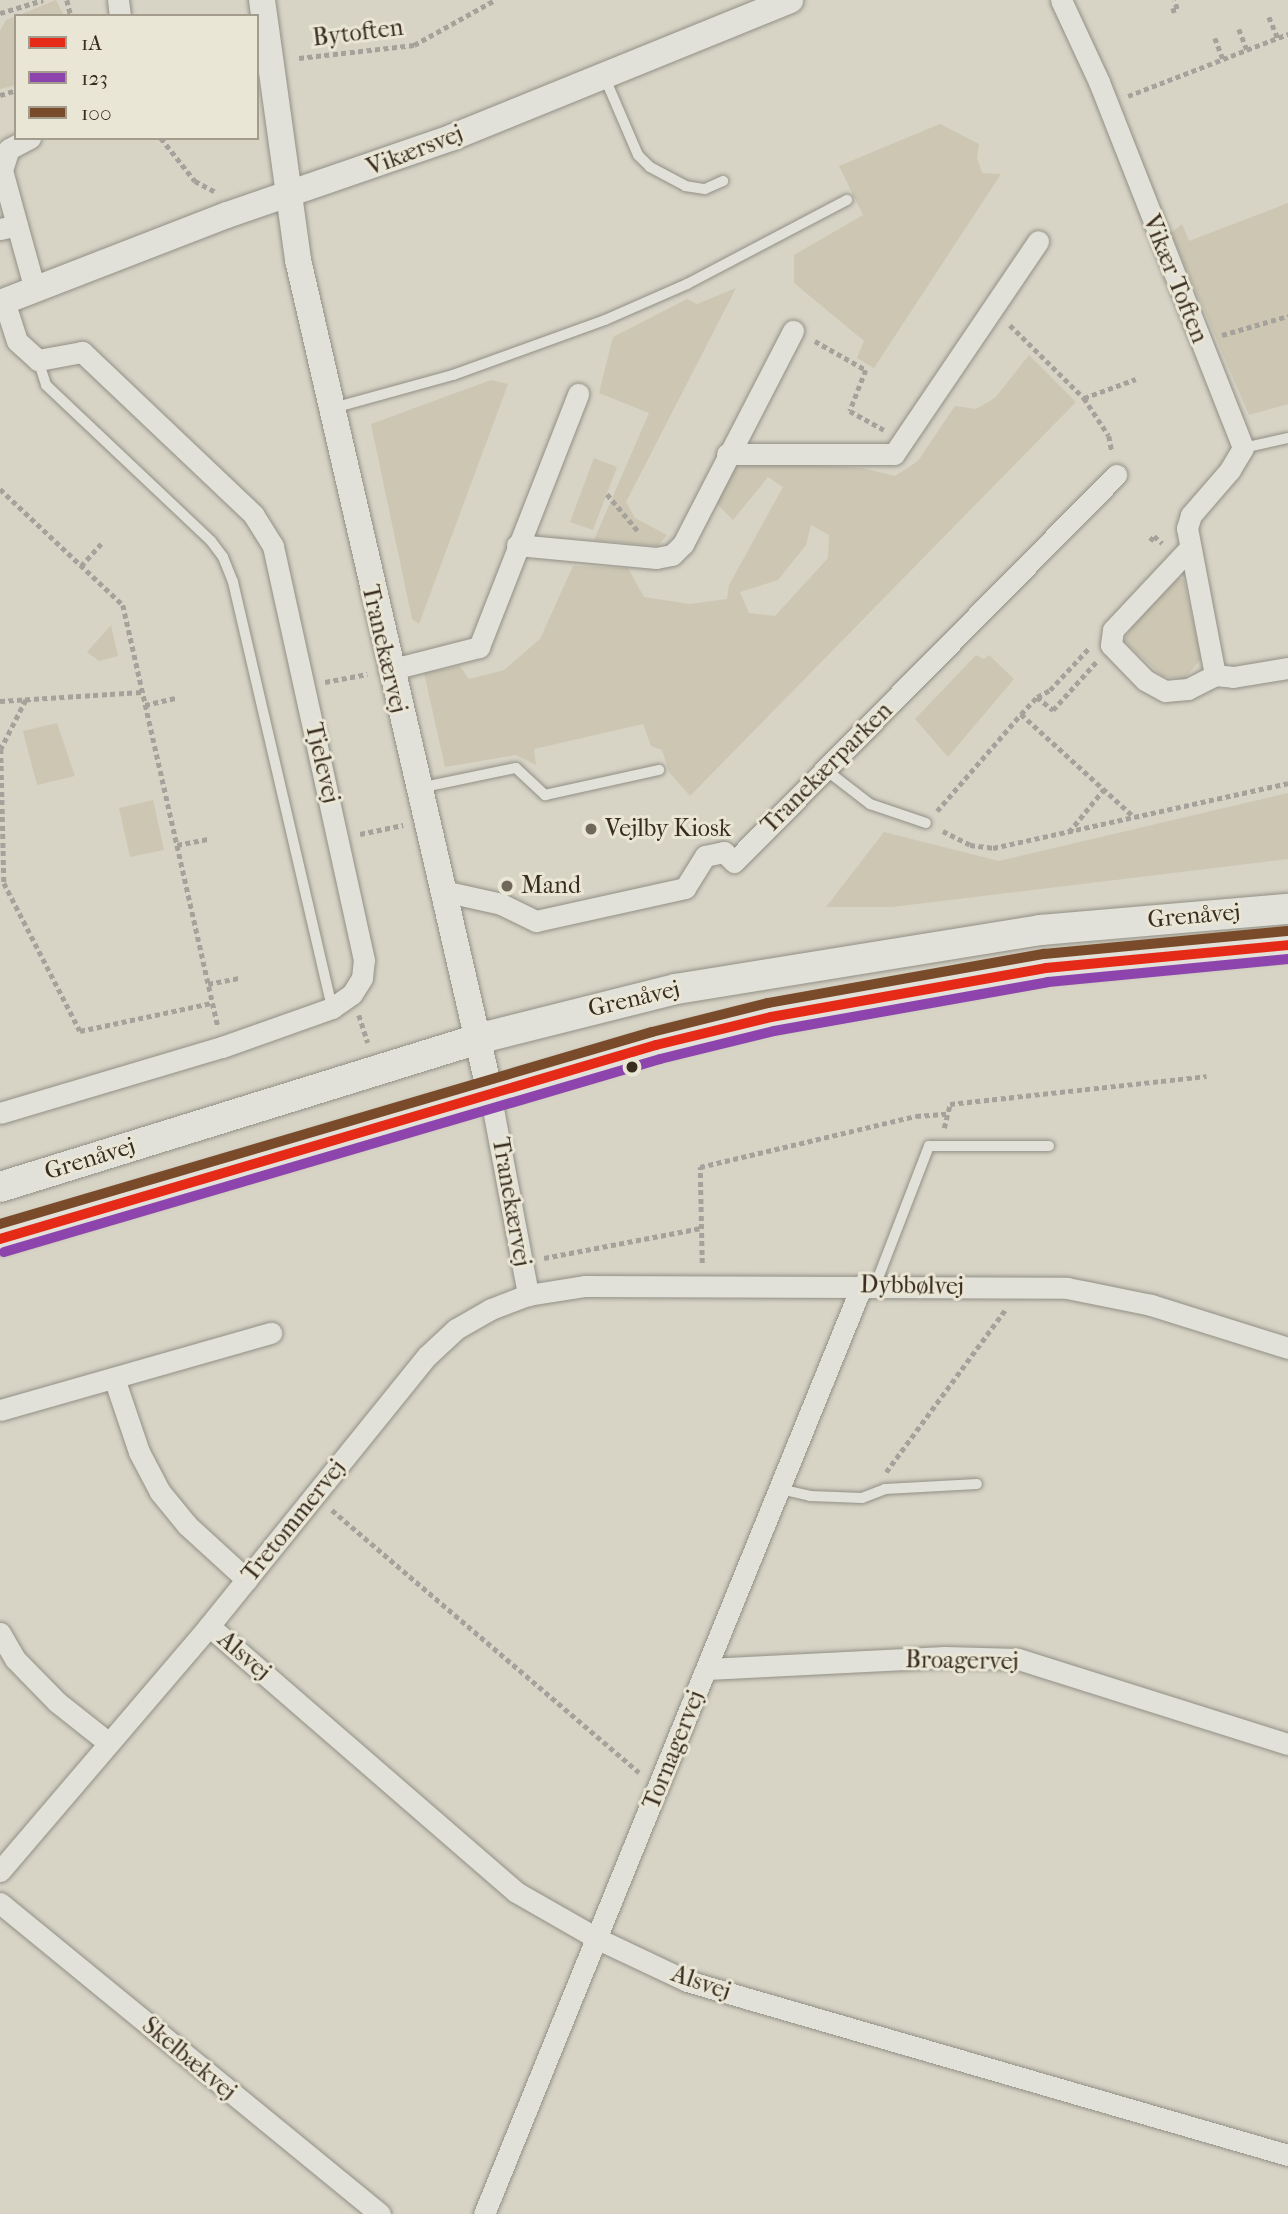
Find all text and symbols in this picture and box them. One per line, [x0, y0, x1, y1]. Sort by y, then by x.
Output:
street label: Bytoften [311, 13, 405, 53]
legend [14, 14, 259, 140]
text: 1A [81, 31, 102, 55]
text: 123 [81, 66, 108, 90]
text: 100 [81, 101, 112, 125]
street label: Vikærsvej [363, 120, 467, 182]
street label: Vikær Toften [1136, 211, 1214, 347]
street label: Tranekærvej [355, 582, 413, 716]
street label: Tranekærparken [755, 696, 899, 840]
street label: Tjelevej [299, 720, 345, 806]
place label: Vejlby Kiosk [605, 815, 731, 843]
marker: Vejlby Kiosk [583, 821, 599, 837]
place label: Mand [521, 872, 581, 900]
marker: Mand [499, 878, 515, 894]
street label: Grenåvej [1146, 898, 1242, 934]
street label: Grenåvej [585, 974, 683, 1024]
unlabelled marker [625, 1060, 639, 1074]
street label: Grenåvej [41, 1132, 139, 1186]
street label: Tranekærvej [485, 1135, 537, 1269]
street label: Dybbølvej [860, 1271, 964, 1301]
street label: Tretommervej [236, 1454, 352, 1588]
street label: Alsvej [212, 1625, 276, 1687]
street label: Broagervej [905, 1646, 1019, 1676]
street label: Tornagervej [637, 1686, 711, 1814]
street label: Alsvej [668, 1960, 734, 2006]
street label: Skelbækvej [136, 2011, 242, 2107]

